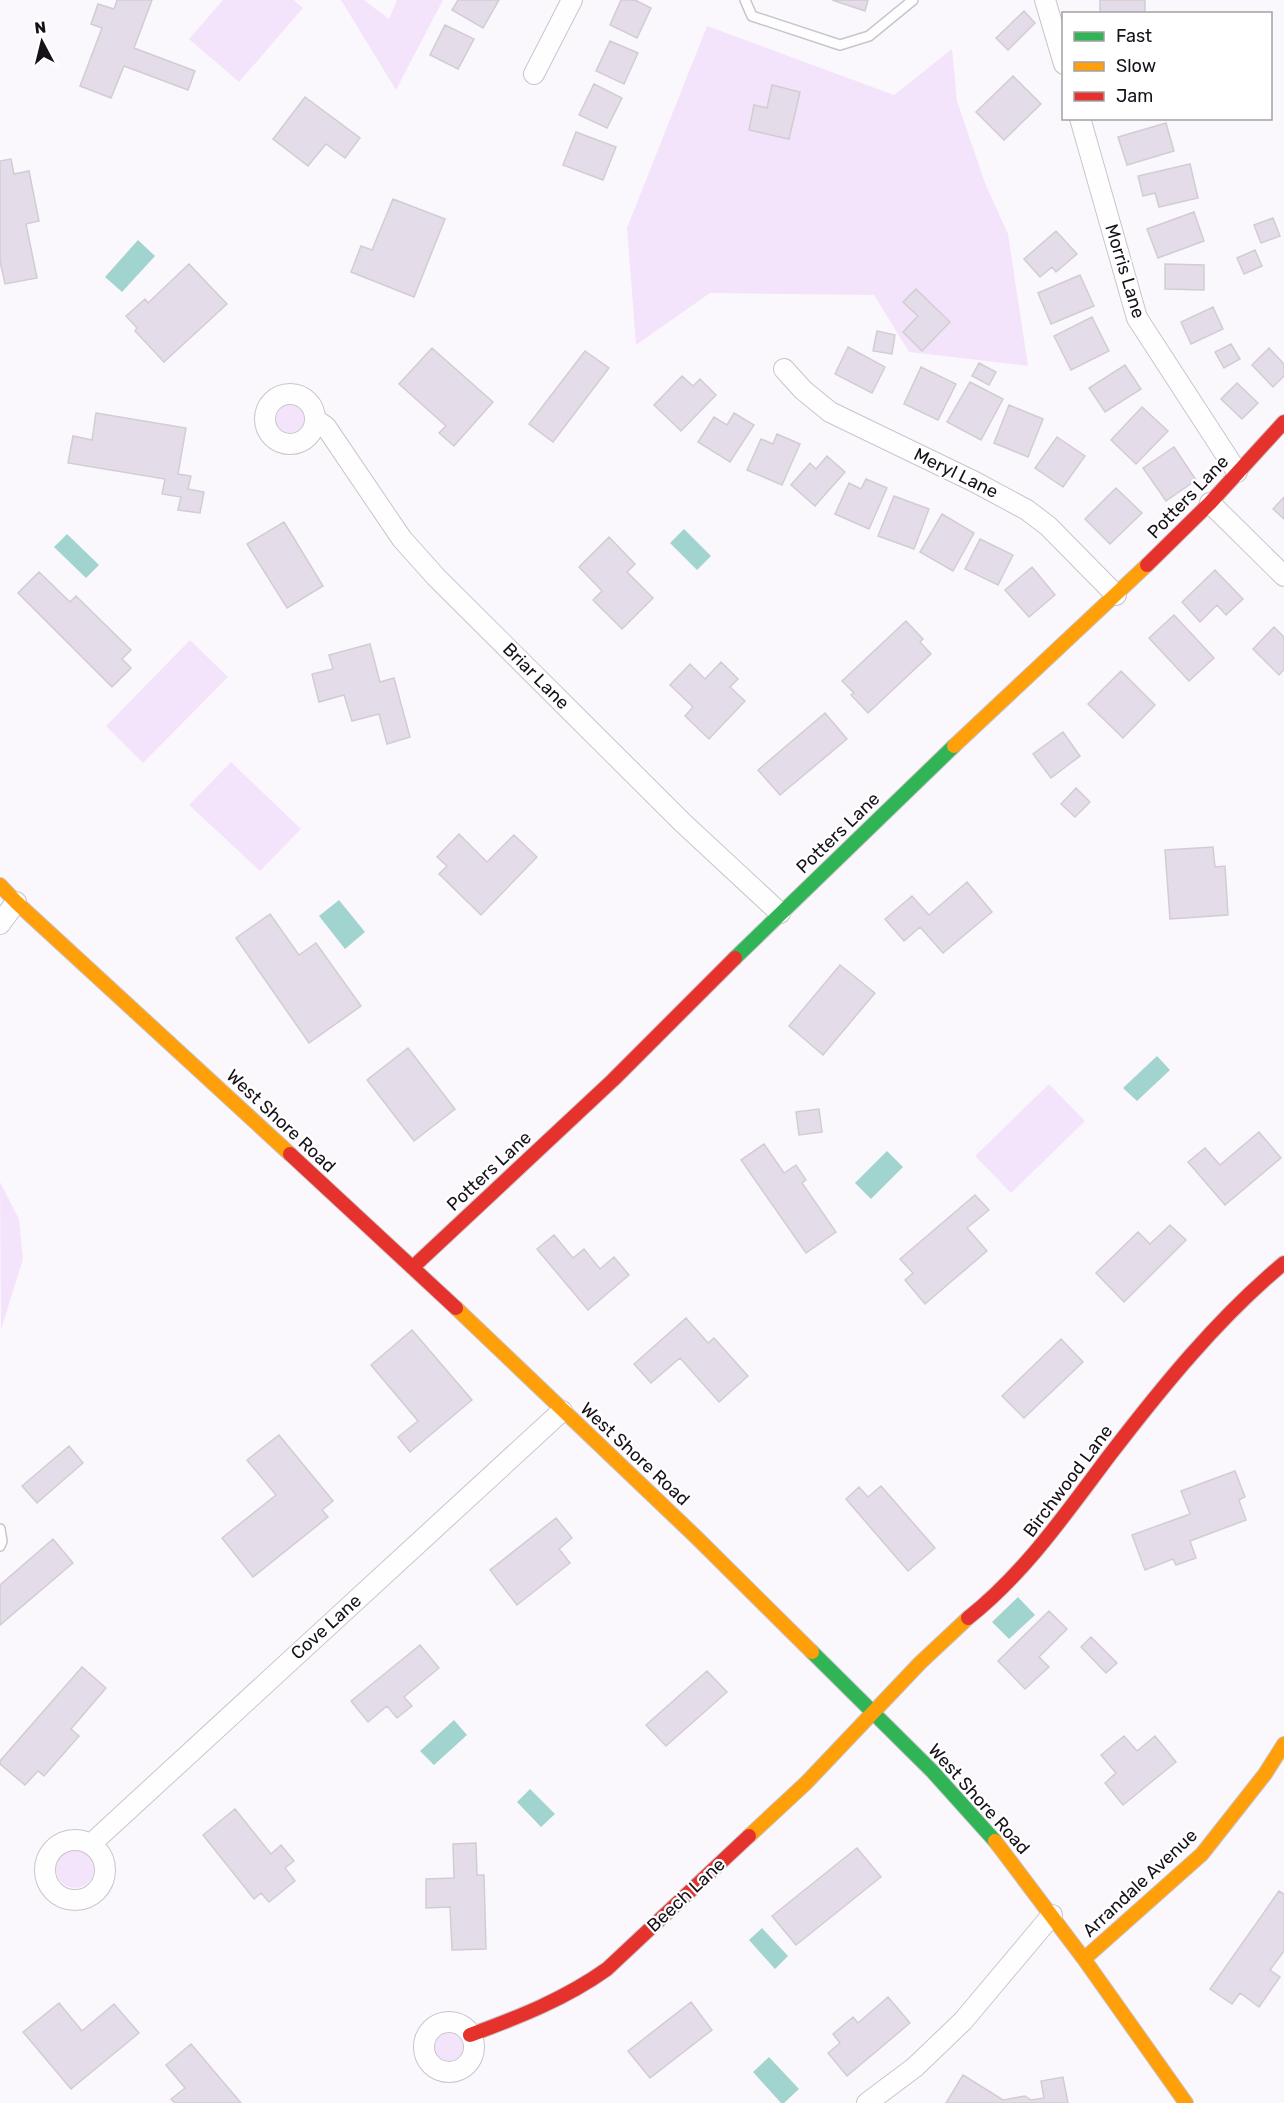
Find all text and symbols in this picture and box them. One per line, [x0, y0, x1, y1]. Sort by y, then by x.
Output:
north arrow [12, 12, 72, 72]
legend [1062, 12, 1272, 120]
text: N [33, 17, 47, 38]
text: Fast [1116, 25, 1152, 47]
text: Slow [1116, 55, 1156, 77]
text: Jam [1116, 85, 1153, 107]
street label: Morris Lane [1100, 221, 1150, 321]
street label: Meryl Lane [910, 443, 1002, 503]
street label: Potters Lane [1143, 451, 1233, 543]
street label: Briar Lane [498, 638, 574, 714]
street label: Potters Lane [792, 788, 884, 878]
street label: West Shore Road [222, 1065, 340, 1177]
street label: Potters Lane [442, 1126, 536, 1216]
street label: West Shore Road [576, 1398, 694, 1510]
street label: Birchwood Lane [1019, 1421, 1117, 1541]
street label: Cove Lane [286, 1590, 366, 1664]
street label: West Shore Road [924, 1739, 1034, 1859]
street label: Arrandale Avenue [1078, 1824, 1202, 1942]
street label: Beech Lane [642, 1853, 730, 1937]

